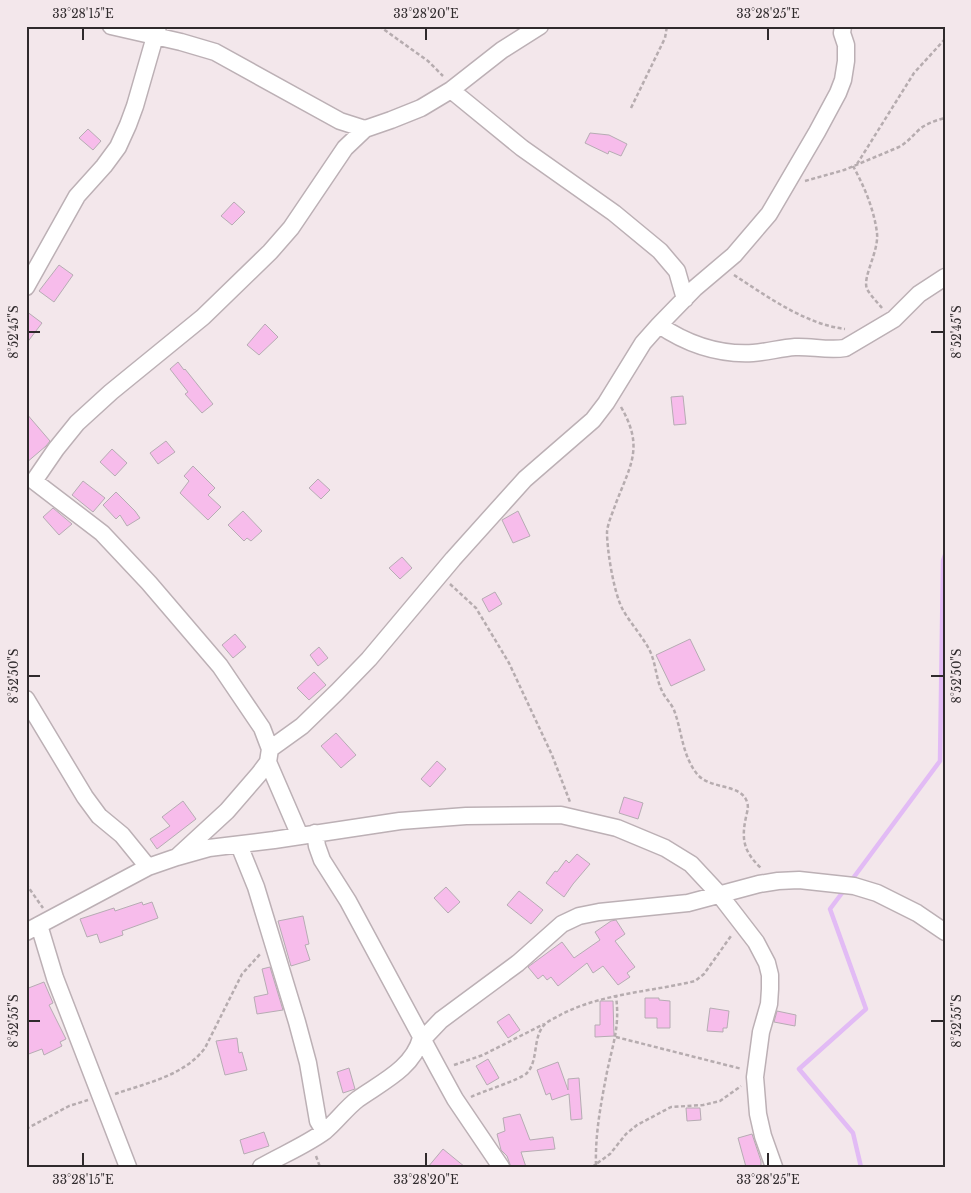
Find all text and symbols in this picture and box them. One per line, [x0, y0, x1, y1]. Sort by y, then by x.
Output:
text: 33°28'15"E [52, 6, 114, 21]
text: 33°28'20"E [393, 6, 459, 21]
text: 33°28'25"E [736, 6, 800, 21]
text: 8°52'45"S [6, 305, 21, 359]
text: 8°52'45"S [949, 305, 964, 359]
text: 8°52'50"S [6, 648, 21, 704]
text: 8°52'50"S [949, 648, 964, 704]
text: 8°52'55"S [6, 994, 21, 1048]
text: 8°52'55"S [949, 994, 964, 1048]
text: 33°28'15"E [52, 1172, 114, 1187]
text: 33°28'20"E [393, 1172, 459, 1187]
text: 33°28'25"E [736, 1172, 800, 1187]

